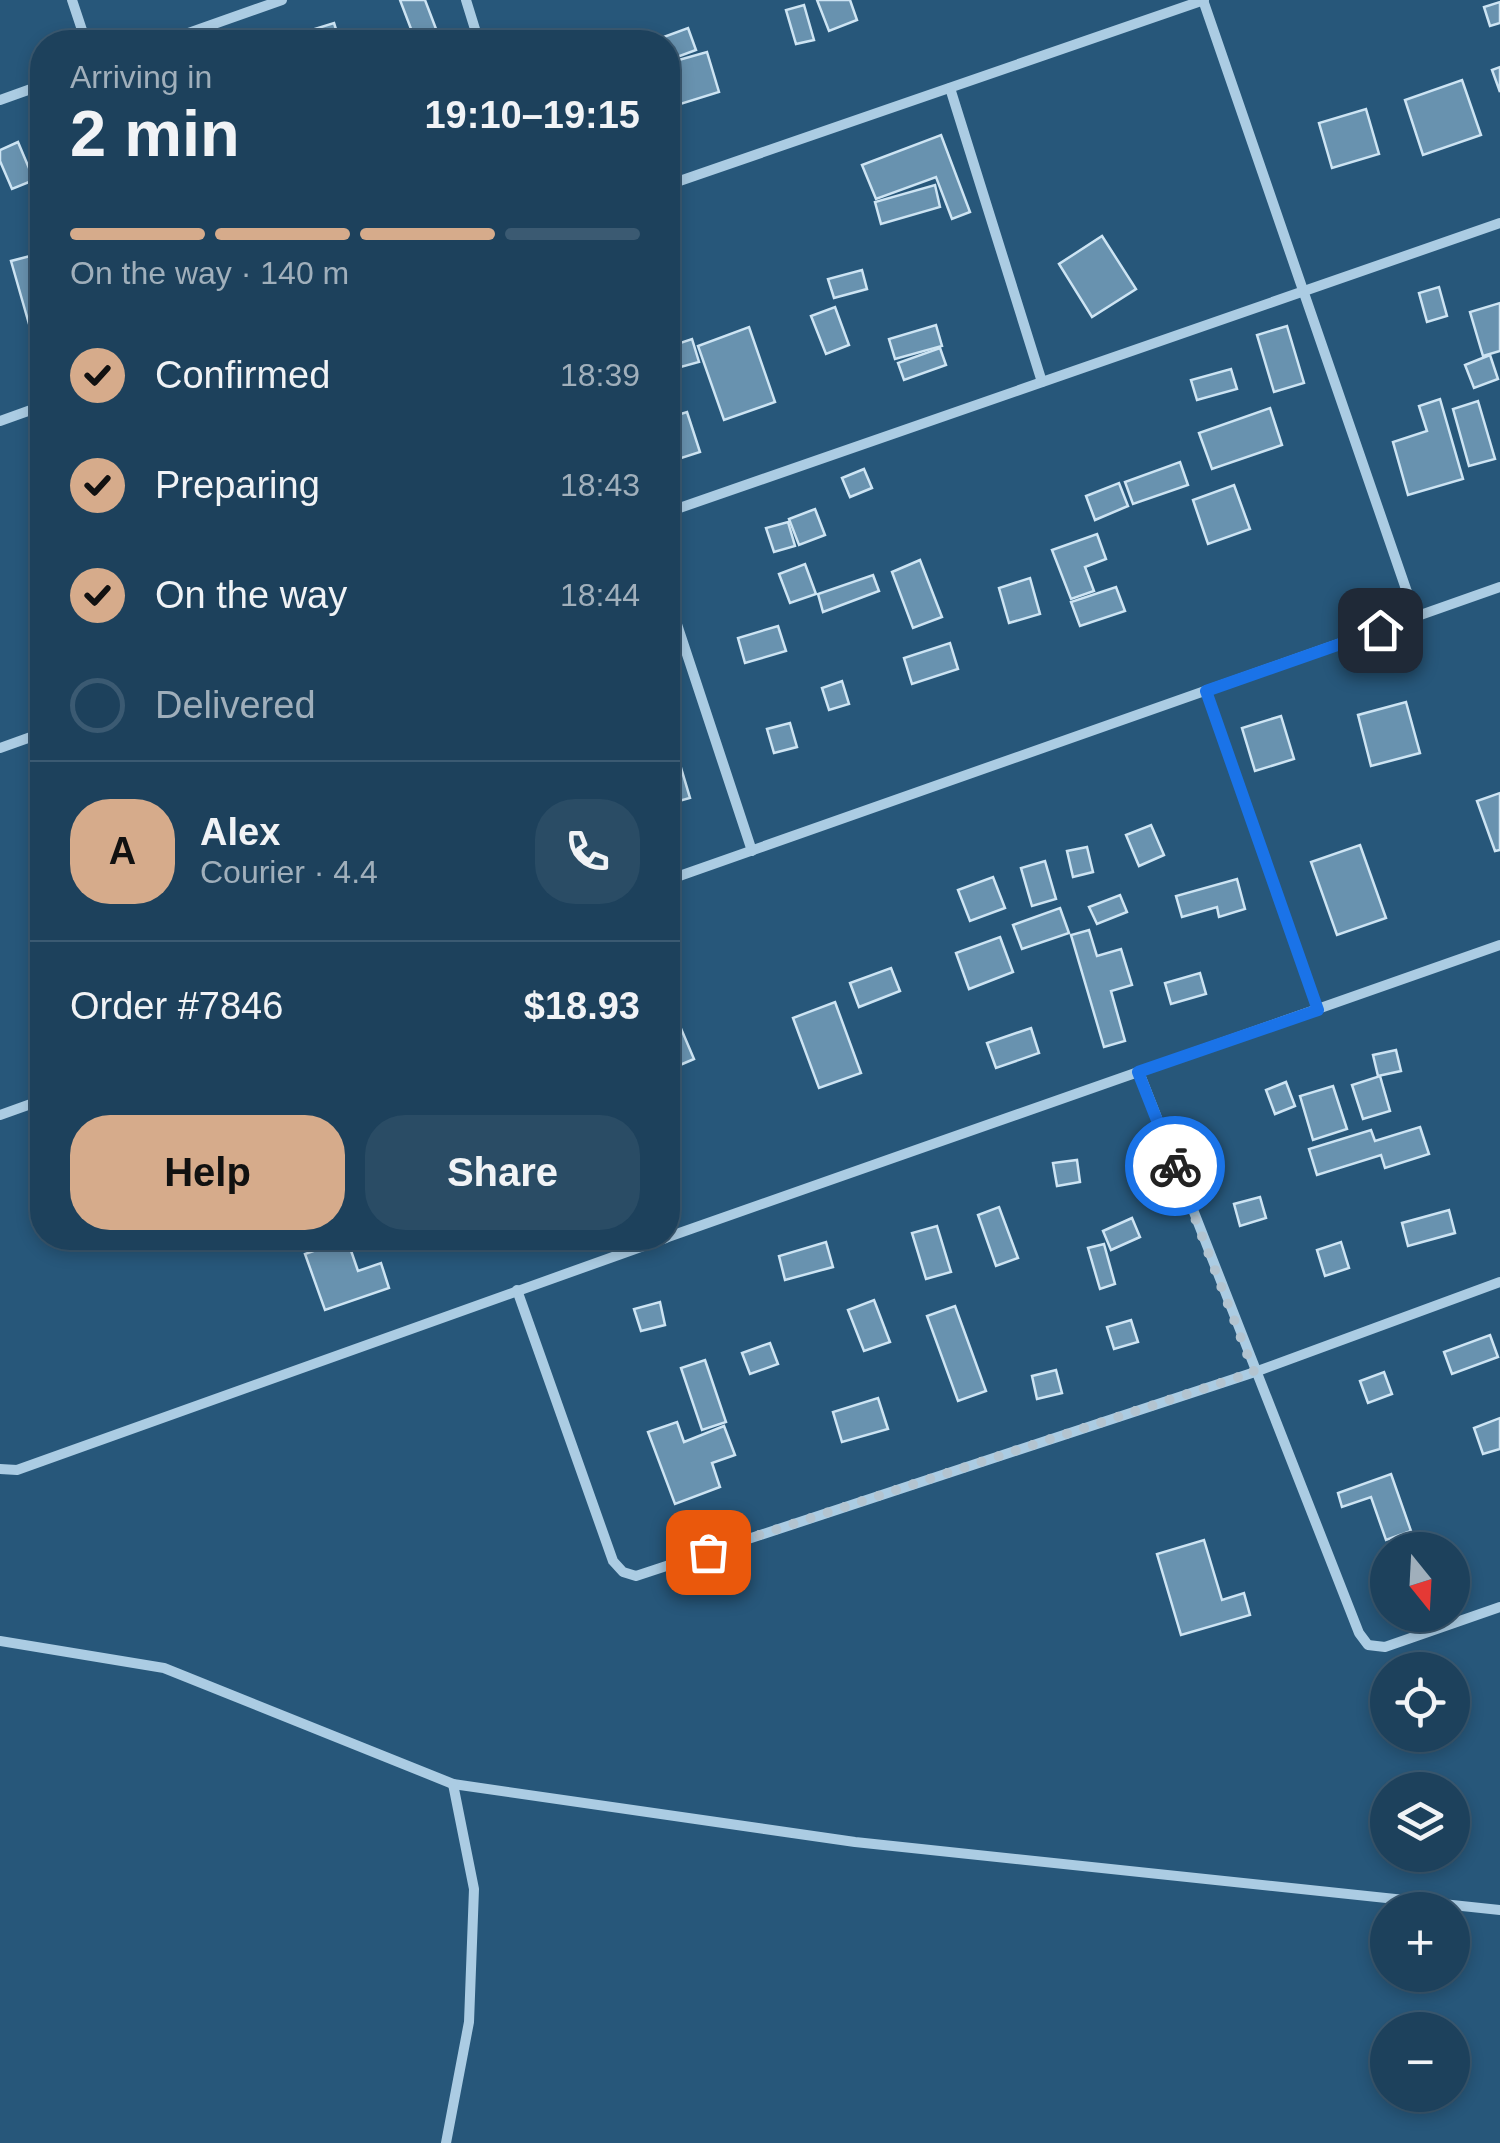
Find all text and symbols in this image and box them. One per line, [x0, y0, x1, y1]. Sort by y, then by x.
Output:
text: Arriving in [70, 59, 212, 95]
text: 19:10–19:15 [424, 94, 640, 136]
text: 2 min [70, 97, 240, 170]
text: On the way · 140 m [70, 255, 349, 291]
icon: check [70, 348, 125, 403]
text: Confirmed [155, 354, 330, 396]
text: 18:39 [560, 357, 640, 393]
icon: check [70, 458, 125, 513]
text: Preparing [155, 464, 320, 506]
text: 18:43 [560, 467, 640, 503]
icon: check [70, 568, 125, 623]
text: On the way [155, 574, 347, 616]
text: 18:44 [560, 577, 640, 613]
pin [1338, 588, 1423, 673]
icon: home [1353, 603, 1408, 658]
text: Delivered [155, 684, 316, 726]
button: phone [535, 799, 640, 904]
text: Alex [200, 811, 280, 853]
text: A [109, 830, 136, 872]
text: Courier · 4.4 [200, 854, 378, 890]
text: Order #7846 [70, 985, 283, 1027]
text: $18.93 [524, 985, 640, 1027]
button: Help [70, 1115, 345, 1230]
button: Share [365, 1115, 640, 1230]
courier [1125, 1116, 1225, 1216]
icon: bike [1148, 1139, 1203, 1194]
pin [666, 1510, 751, 1595]
icon: bag [681, 1525, 736, 1580]
north arrow [1370, 1532, 1470, 1632]
map controls [1370, 1532, 1470, 2112]
button: locate [1370, 1652, 1470, 1752]
button: layers [1370, 1772, 1470, 1872]
button: + [1370, 1892, 1470, 1992]
button: − [1370, 2012, 1470, 2112]

